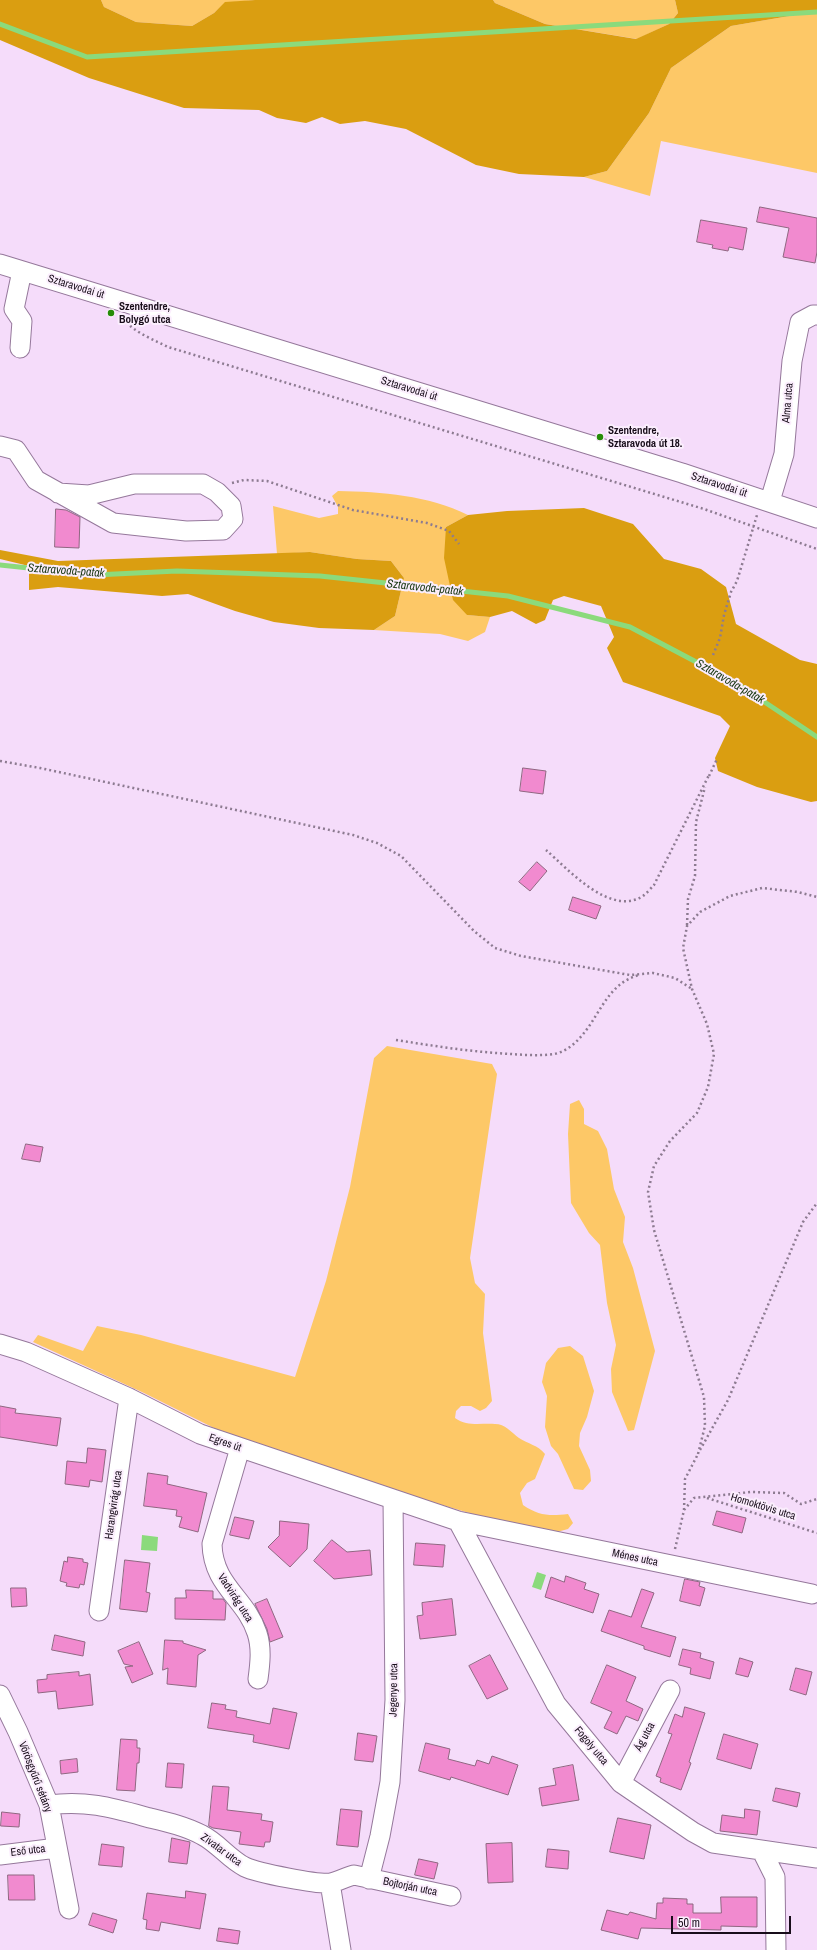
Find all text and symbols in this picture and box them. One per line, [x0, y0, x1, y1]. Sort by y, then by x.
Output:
street label: Sztaravodai út [46, 272, 106, 302]
place label: Szentendre, Bolygó utca [119, 300, 171, 326]
marker: Szentendre, Bolygó utca [106, 308, 116, 318]
street label: Sztaravodai út [379, 374, 439, 404]
street label: Alma utca [780, 382, 796, 424]
place label: Szentendre, Sztaravoda út 18. [608, 424, 682, 450]
marker: Szentendre, Sztaravoda út 18. [595, 432, 605, 442]
street label: Sztaravodai út [689, 470, 749, 500]
water label: Sztaravoda-patak [27, 561, 105, 581]
water label: Sztaravoda-patak [386, 577, 464, 599]
water label: Sztaravoda-patak [693, 656, 767, 708]
street label: Egres út [207, 1431, 243, 1455]
street label: Harangvirág utca [103, 1470, 125, 1540]
street label: Homoktövis utca [729, 1491, 797, 1523]
street label: Ménes utca [611, 1547, 659, 1569]
street label: Vadvirág utca [214, 1571, 256, 1625]
street label: Jegenye utca [387, 1663, 401, 1717]
street label: Ág utca [632, 1720, 658, 1754]
street label: Fogoly utca [571, 1724, 611, 1768]
street label: Vörösgyűrű sétány [15, 1740, 55, 1814]
street label: Zivatar utca [198, 1831, 244, 1869]
street label: Eső utca [10, 1842, 46, 1860]
street label: Bojtorján utca [382, 1875, 438, 1899]
scale bar [673, 1908, 793, 1934]
text: 50 m [678, 1915, 700, 1931]

